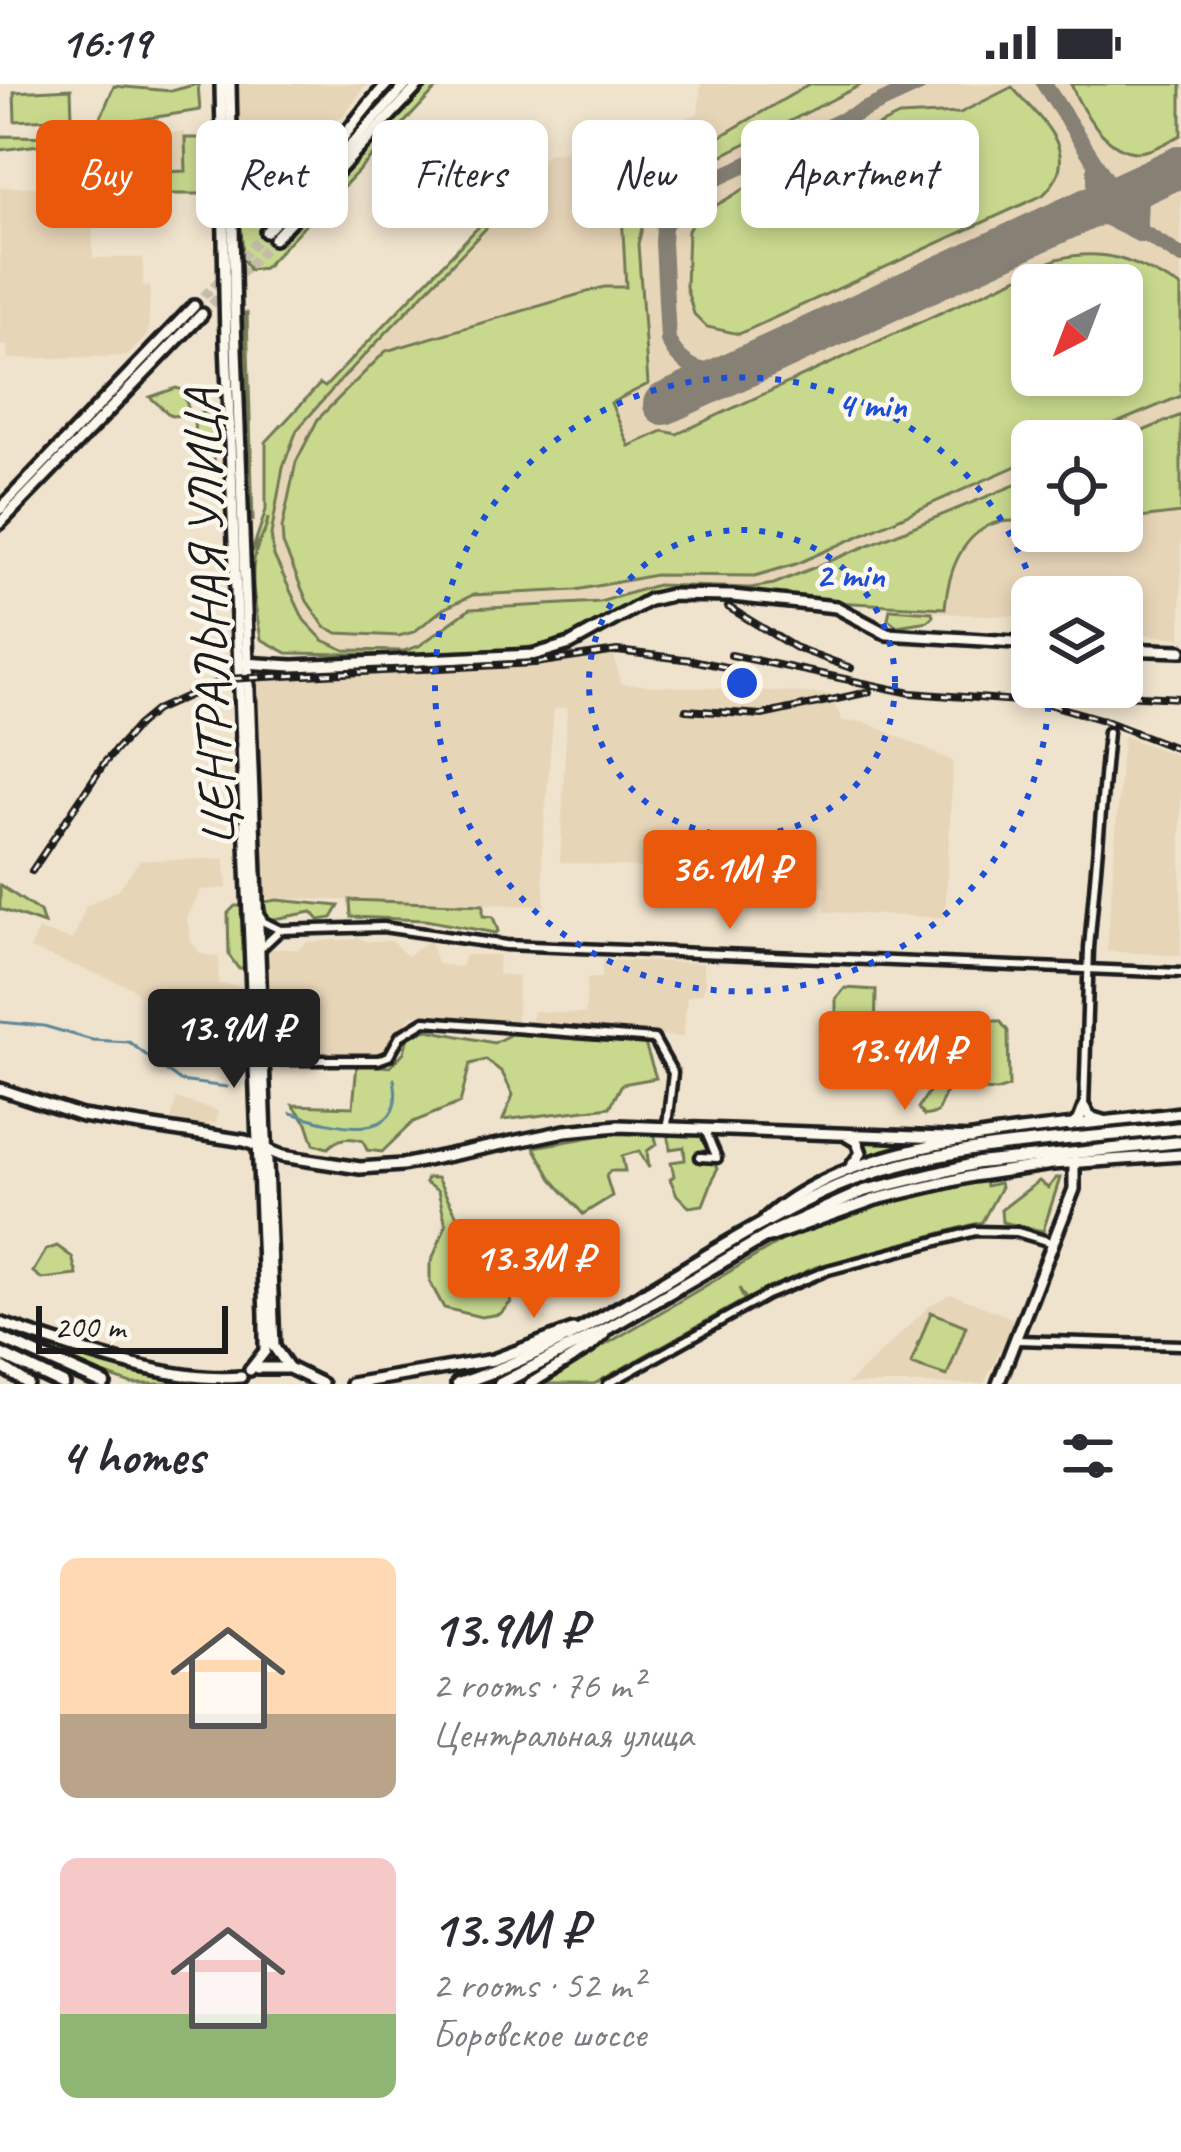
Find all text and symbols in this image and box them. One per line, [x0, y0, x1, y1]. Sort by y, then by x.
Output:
text: 16:19 [60, 14, 150, 71]
chip: Buy [36, 120, 172, 228]
chip: Rent [196, 120, 348, 228]
chip: Filters [372, 120, 548, 228]
chip: New [572, 120, 717, 228]
chip: Apartment [741, 120, 979, 228]
north arrow [1011, 264, 1143, 396]
map controls [1011, 264, 1143, 708]
text: 4 min [838, 382, 908, 428]
street label: ЦЕНТРАЛЬНАЯ УЛИЦА [169, 386, 249, 847]
button: locate [1011, 420, 1143, 552]
text: 2 min [816, 552, 886, 598]
button: layers [1011, 576, 1143, 708]
centre of rings [721, 662, 763, 704]
pin: 36.1M ₽ [619, 830, 841, 932]
text: 36.1M ₽ [670, 844, 790, 893]
pin: 13.9M ₽ [123, 989, 345, 1091]
text: 13.9M ₽ [175, 1003, 293, 1052]
pin: 13.4M ₽ [794, 1011, 1016, 1113]
text: 13.4M ₽ [846, 1025, 964, 1074]
pin: 13.3M ₽ [423, 1219, 645, 1321]
text: 13.3M ₽ [475, 1233, 593, 1282]
scale bar [36, 1300, 228, 1353]
text: 200 m [54, 1306, 125, 1348]
icon: filters [1055, 1423, 1121, 1489]
text: 4 homes [60, 1424, 204, 1488]
text: 13.9M ₽ [432, 1597, 586, 1661]
icon: home [156, 1606, 300, 1750]
text: 2 rooms · 76 m² [432, 1661, 643, 1710]
text: Центральная улица [432, 1710, 693, 1759]
text: 13.3M ₽ [432, 1897, 587, 1961]
icon: home [156, 1906, 300, 2050]
text: 2 rooms · 52 m² [432, 1961, 643, 2010]
text: Боровское шоссе [432, 2010, 646, 2059]

